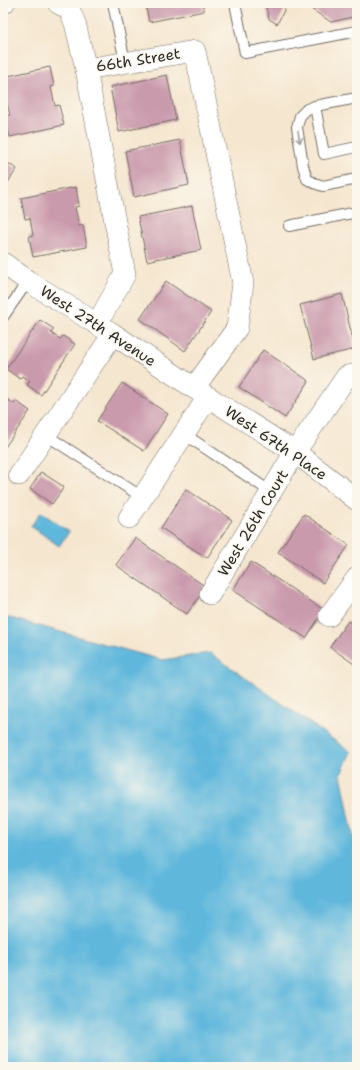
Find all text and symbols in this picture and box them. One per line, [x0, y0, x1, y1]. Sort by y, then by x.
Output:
street label: 66th Street [94, 43, 182, 77]
one-way arrow [295, 130, 303, 143]
street label: West 27th Avenue [36, 281, 160, 371]
street label: West 67th Place [221, 401, 331, 485]
street label: West 26th Court [213, 466, 293, 580]

